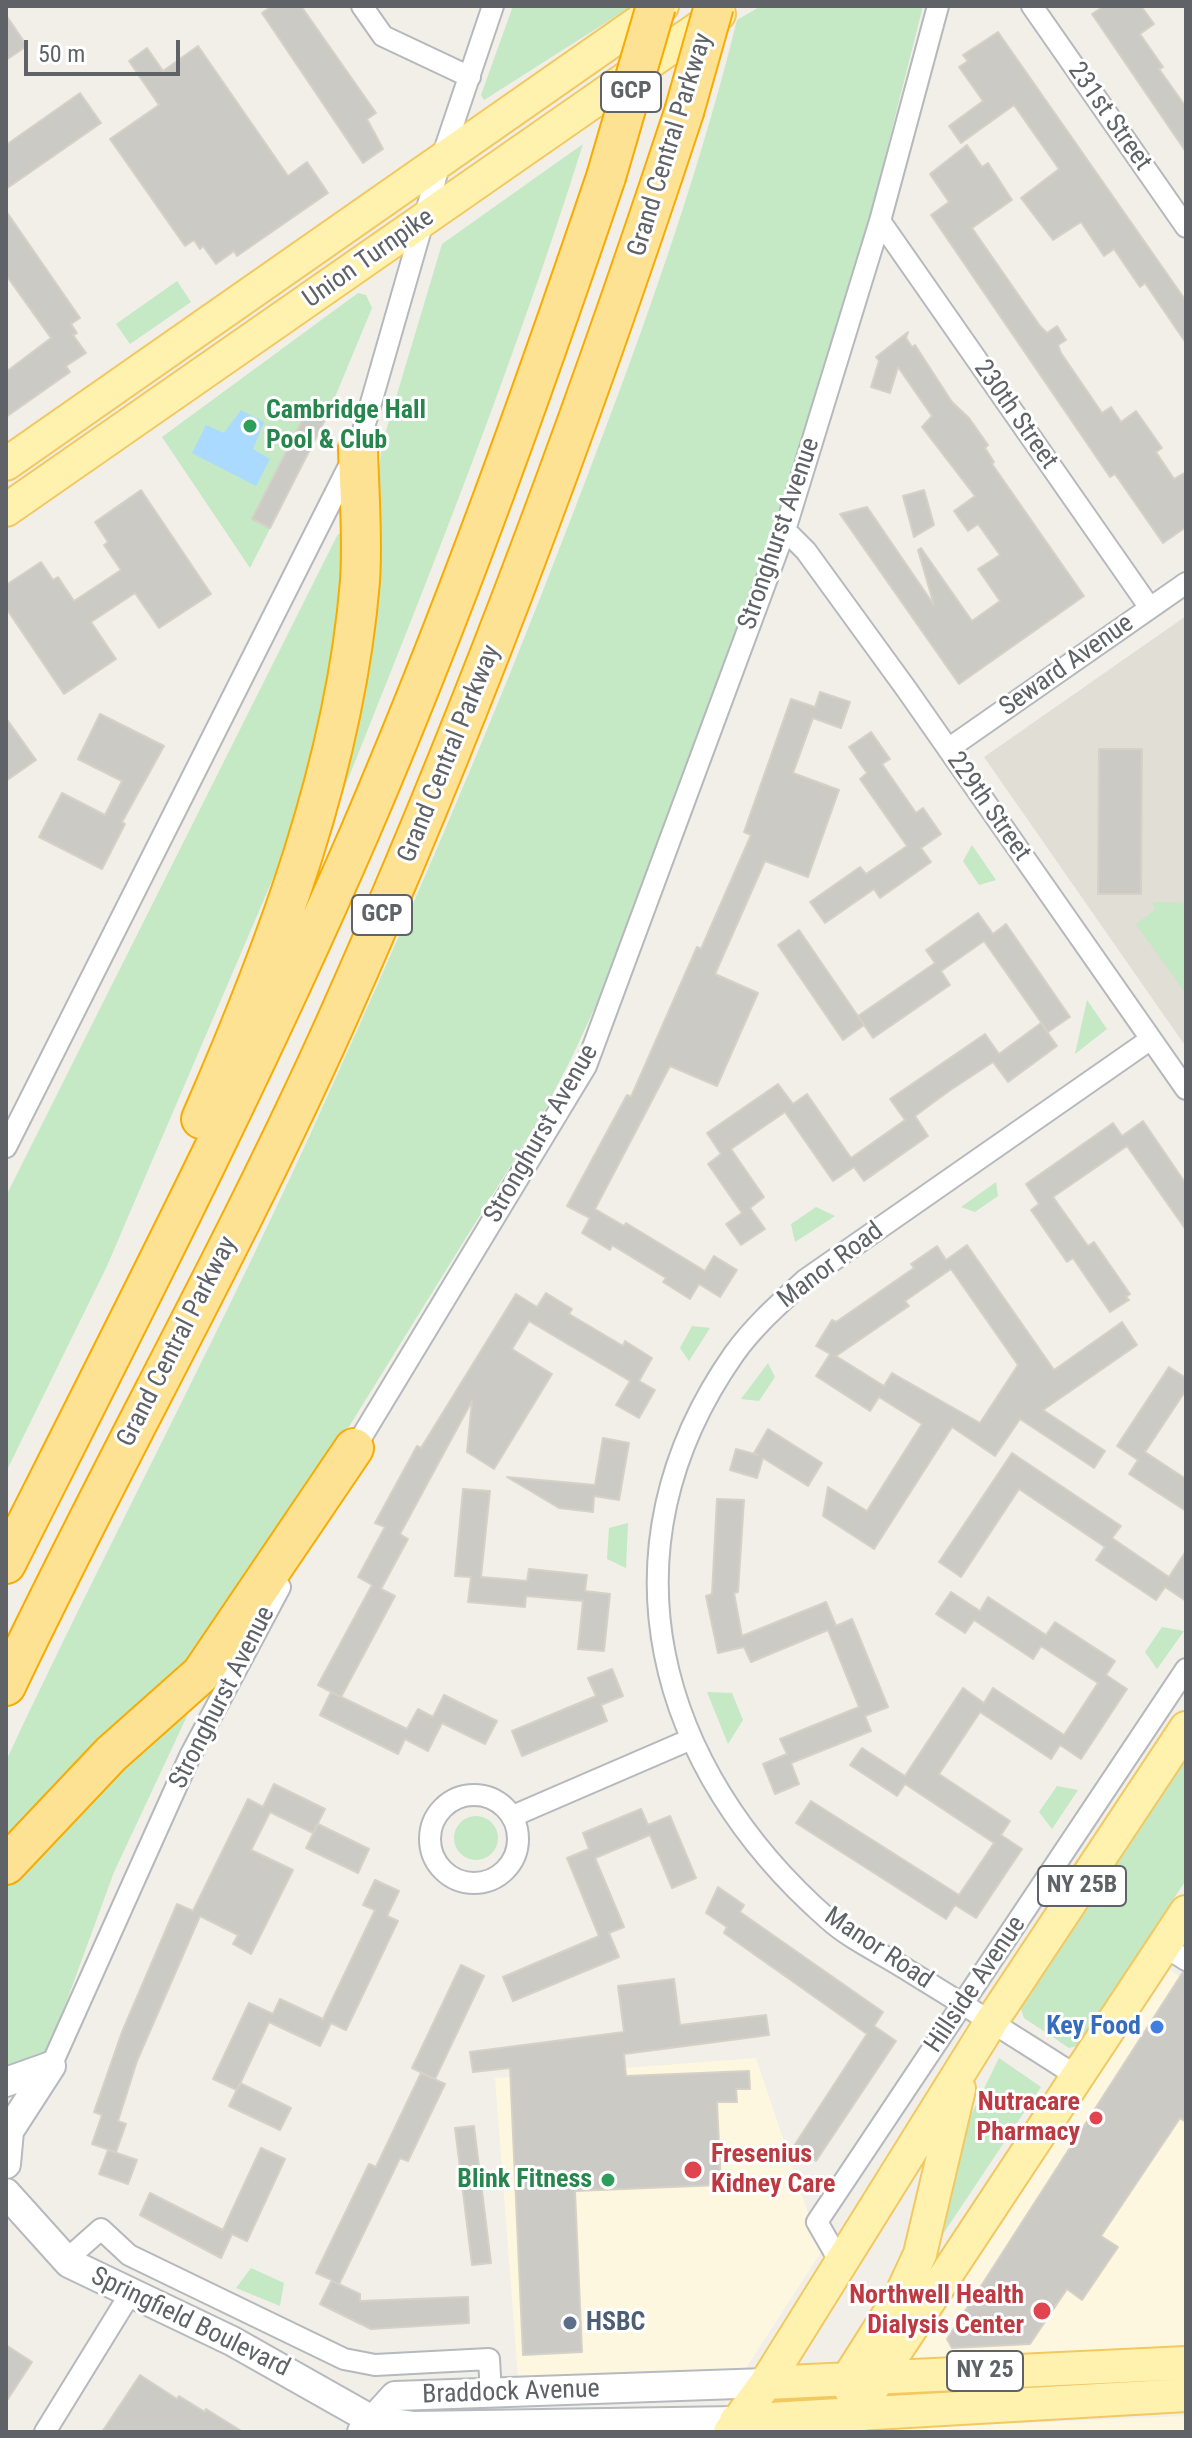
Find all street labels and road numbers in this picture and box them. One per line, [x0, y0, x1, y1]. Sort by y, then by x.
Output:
street label: Grand Central Parkway [622, 29, 720, 261]
street label: 231st Street [1060, 57, 1158, 177]
road number: GCP [601, 72, 661, 112]
street label: Union Turnpike [298, 202, 440, 316]
street label: 230th Street [966, 355, 1064, 475]
street label: Stronghurst Avenue [733, 434, 827, 634]
street label: Seward Avenue [994, 608, 1140, 724]
street label: Grand Central Parkway [392, 641, 508, 867]
street label: 229th Street [939, 747, 1037, 867]
road number: GCP [352, 895, 412, 935]
street label: Stronghurst Avenue [478, 1039, 606, 1229]
street label: Manor Road [772, 1216, 890, 1316]
street label: Grand Central Parkway [111, 1232, 245, 1452]
street label: Stronghurst Avenue [164, 1601, 282, 1795]
road number: NY 25B [1038, 1866, 1126, 1906]
street label: Manor Road [818, 1901, 938, 1997]
street label: Hillside Avenue [919, 1911, 1033, 2059]
street label: Springfield Boulevard [86, 2261, 294, 2385]
road number: NY 25 [947, 2351, 1023, 2391]
street label: Braddock Avenue [422, 2374, 600, 2412]

